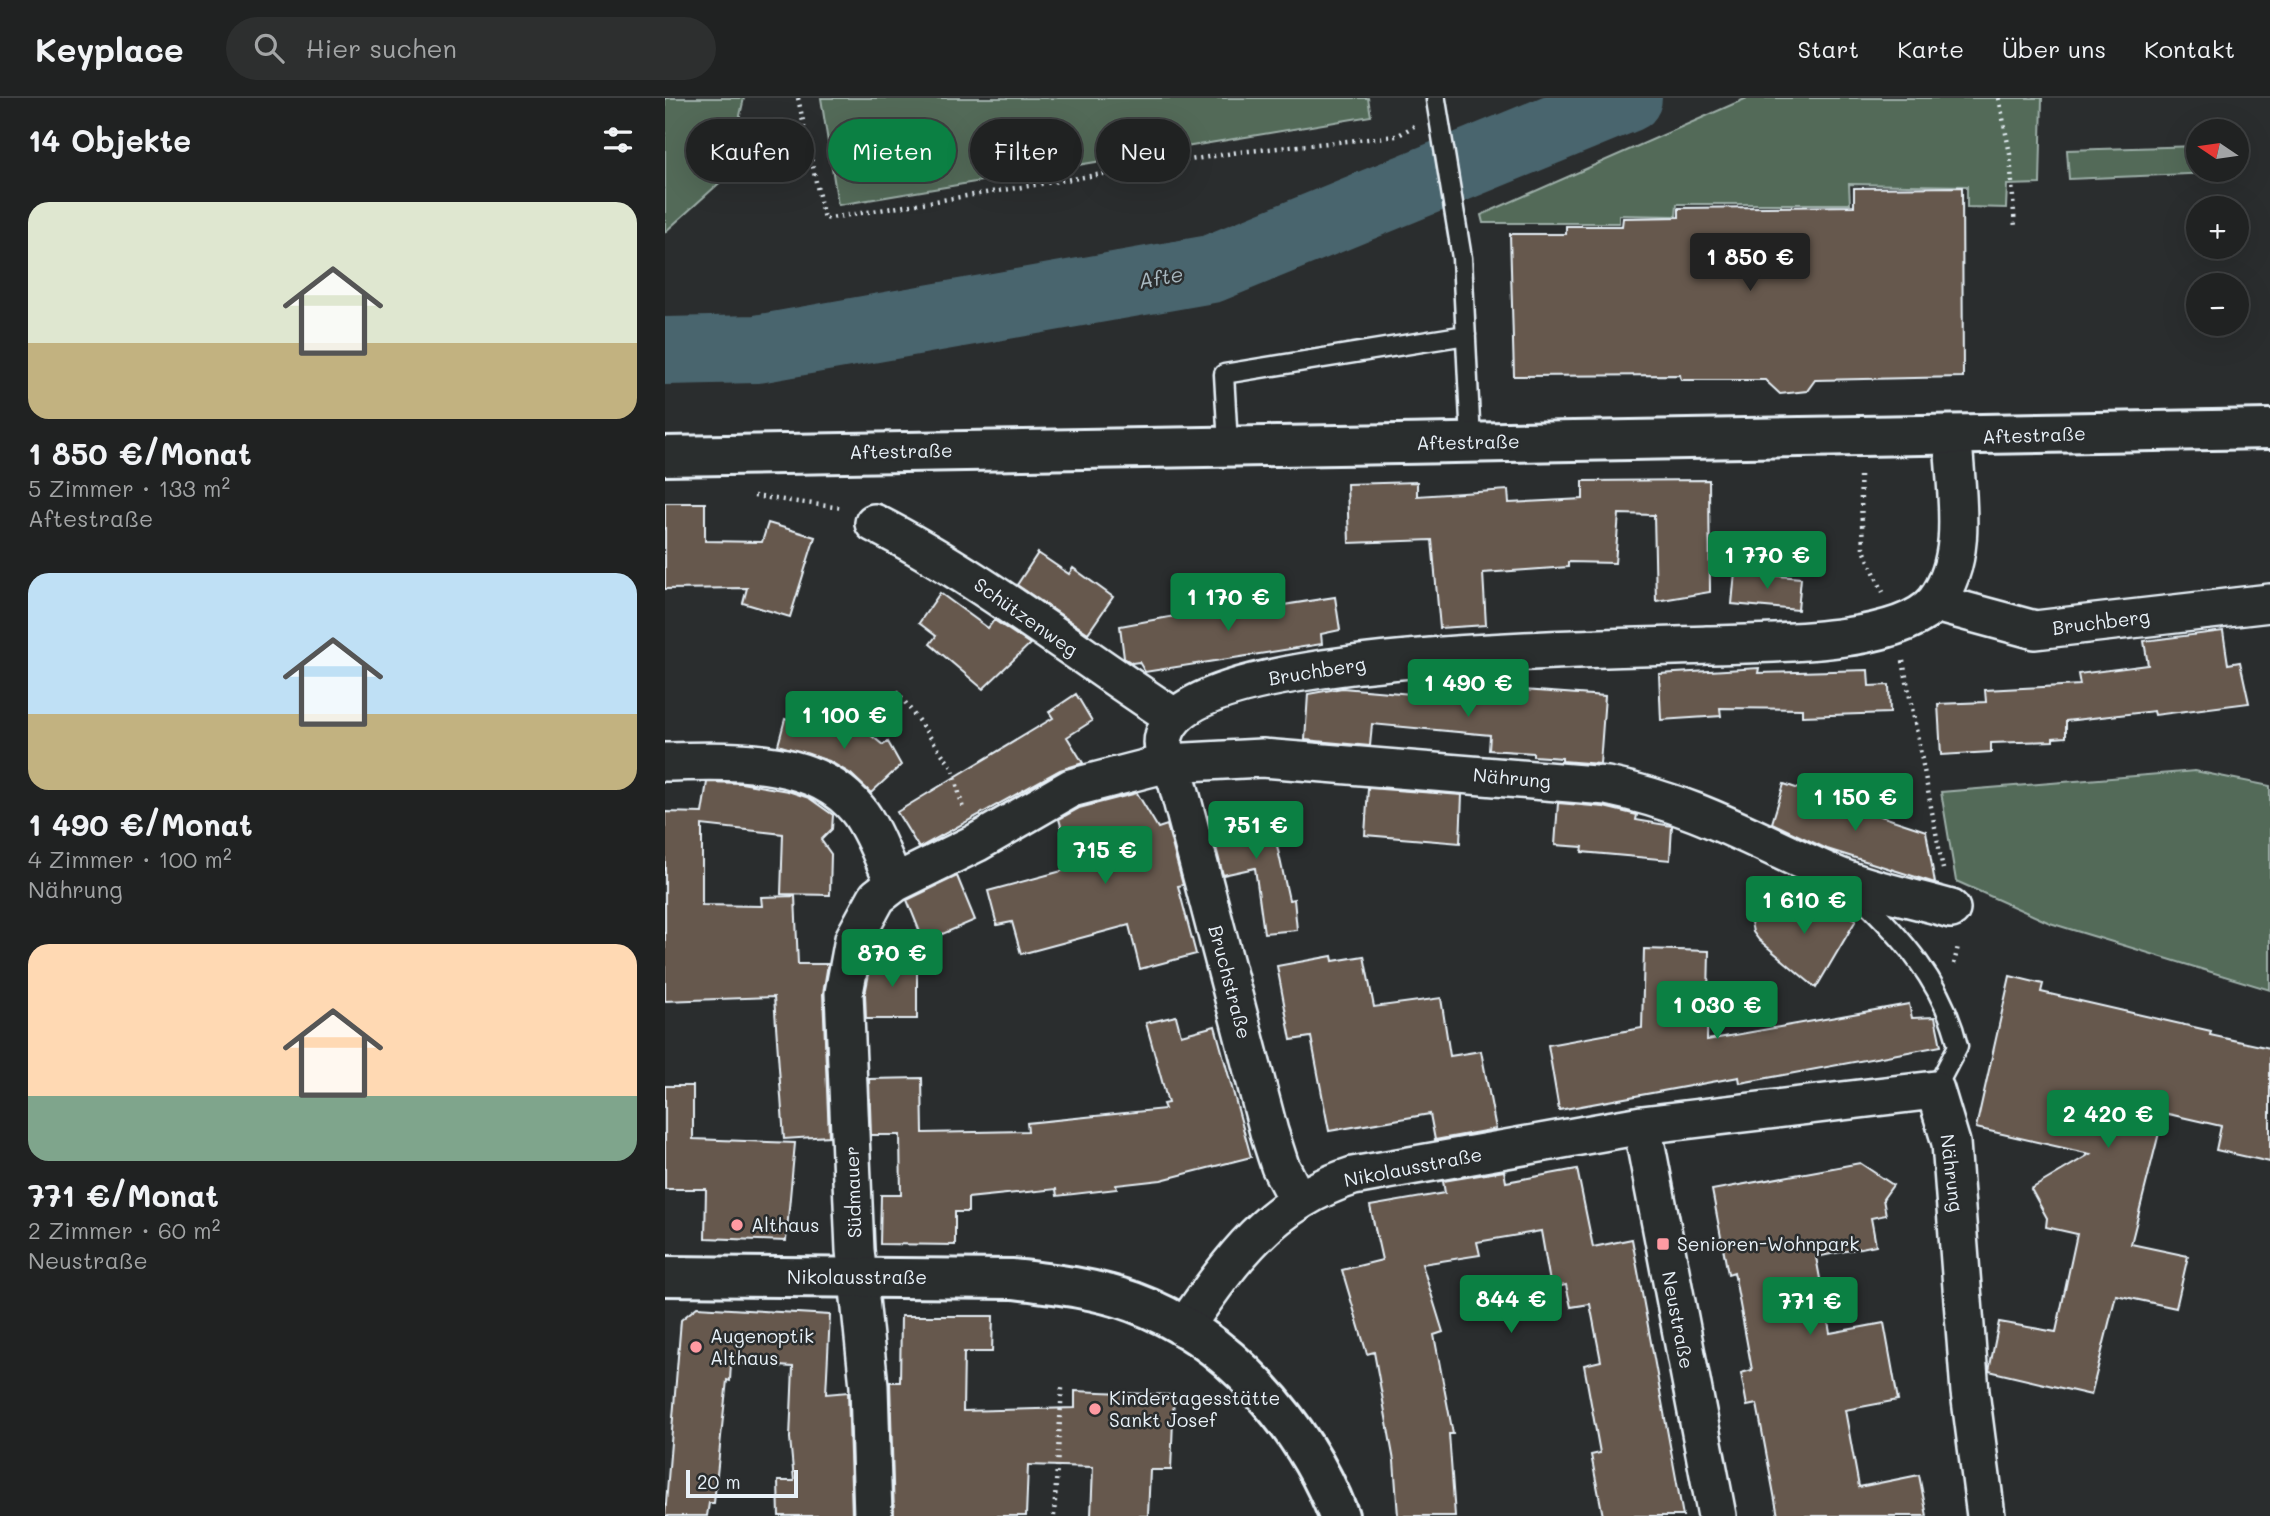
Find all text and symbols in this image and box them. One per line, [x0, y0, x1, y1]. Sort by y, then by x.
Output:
search box [226, 17, 716, 80]
text: Keyplace [35, 27, 184, 70]
icon: search [250, 29, 288, 67]
text: Hier suchen [306, 31, 457, 65]
text: Start [1797, 33, 1859, 64]
text: Karte [1897, 33, 1964, 64]
text: Über uns [2002, 33, 2106, 64]
text: Kontakt [2144, 33, 2235, 64]
chip: Kaufen [686, 119, 814, 182]
chip: Mieten [828, 119, 956, 182]
chip: Filter [970, 119, 1082, 182]
chip: Neu [1096, 119, 1190, 182]
north arrow [2186, 119, 2249, 182]
map controls [2186, 119, 2249, 336]
text: 14 Objekte [28, 120, 191, 160]
icon: filters [599, 121, 637, 159]
button: + [2186, 196, 2249, 259]
pin: 1 850 € [1685, 234, 1815, 293]
text: 1 850 € [1706, 241, 1794, 271]
icon: home [270, 248, 396, 374]
water label: Afte [1136, 259, 1185, 294]
button: − [2186, 273, 2249, 336]
street label: Aftestraße [1982, 420, 2086, 449]
street label: Aftestraße [1416, 428, 1520, 455]
text: 1 850 €/Monat [28, 433, 252, 473]
street label: Aftestraße [849, 437, 953, 464]
text: 5 Zimmer · 133 m² [28, 473, 230, 503]
text: Aftestraße [28, 503, 153, 533]
pin: 1 770 € [1702, 532, 1832, 591]
text: 1 770 € [1724, 539, 1810, 569]
street label: Schützenweg [969, 571, 1083, 662]
pin: 1 170 € [1163, 574, 1293, 633]
text: 1 170 € [1186, 581, 1270, 611]
street label: Bruchberg [2051, 603, 2151, 640]
icon: home [270, 619, 396, 745]
street label: Bruchberg [1267, 650, 1367, 691]
pin: 1 490 € [1403, 660, 1533, 719]
text: 1 490 € [1424, 667, 1512, 697]
pin: 1 100 € [779, 692, 909, 751]
text: 1 100 € [801, 699, 887, 729]
street label: Nährung [1472, 762, 1552, 793]
pin: 1 150 € [1790, 774, 1920, 833]
text: 1 150 € [1813, 781, 1897, 811]
pin: 751 € [1207, 802, 1305, 861]
text: 1 490 €/Monat [28, 804, 253, 844]
text: 751 € [1224, 809, 1288, 839]
pin: 715 € [1056, 826, 1154, 886]
text: 715 € [1073, 834, 1137, 864]
text: 4 Zimmer · 100 m² [28, 844, 232, 874]
text: Nährung [28, 874, 122, 904]
pin: 1 610 € [1739, 876, 1869, 936]
text: 1 610 € [1762, 884, 1846, 914]
street label: Bruchstraße [1203, 922, 1258, 1041]
pin: 870 € [843, 930, 941, 989]
text: 870 € [858, 937, 926, 967]
pin: 1 030 € [1652, 982, 1782, 1041]
text: 1 030 € [1673, 989, 1761, 1019]
icon: home [270, 990, 396, 1116]
pin: 2 420 € [2043, 1090, 2173, 1150]
text: 2 420 € [2063, 1098, 2153, 1128]
street label: Nährung [1935, 1133, 1970, 1213]
street label: Nikolausstraße [1342, 1141, 1484, 1192]
street label: Südmauer [838, 1146, 867, 1238]
text: 771 €/Monat [28, 1175, 219, 1215]
place label: Althaus [751, 1212, 819, 1237]
text: 2 Zimmer · 60 m² [28, 1215, 220, 1245]
marker: Althaus [729, 1217, 745, 1233]
place label: Senioren-Wohnpark [1677, 1231, 1859, 1256]
marker: Senioren-Wohnpark [1655, 1236, 1671, 1252]
text: Neustraße [28, 1245, 148, 1275]
street label: Nikolausstraße [787, 1264, 927, 1289]
street label: Neustraße [1657, 1269, 1700, 1371]
pin: 844 € [1462, 1276, 1560, 1335]
pin: 771 € [1761, 1278, 1859, 1337]
text: 844 € [1476, 1283, 1546, 1313]
text: 771 € [1779, 1285, 1841, 1315]
place label: Augenoptik Althaus [710, 1323, 814, 1370]
marker: Augenoptik Althaus [688, 1339, 704, 1355]
place label: Kindertagesstätte Sankt Josef [1109, 1385, 1280, 1432]
marker: Kindertagesstätte Sankt Josef [1087, 1401, 1103, 1417]
scale bar [686, 1467, 798, 1499]
text: 20 m [697, 1469, 741, 1494]

